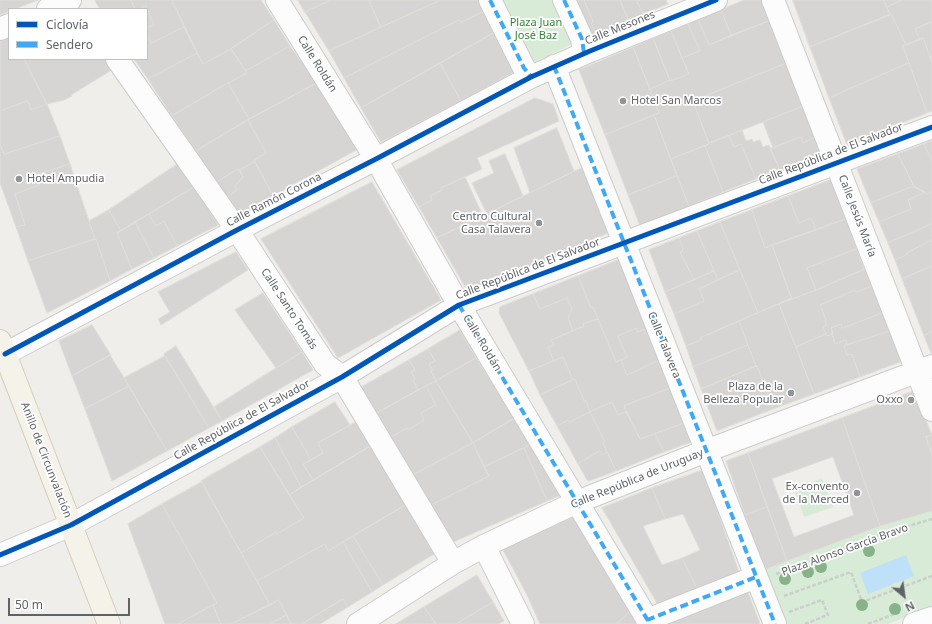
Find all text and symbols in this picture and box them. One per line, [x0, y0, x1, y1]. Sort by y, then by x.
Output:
legend [8, 8, 148, 60]
street label: Calle Mesones [583, 8, 657, 48]
text: Ciclovía [46, 16, 88, 33]
park label: Plaza Juan José Baz [510, 16, 562, 42]
street label: Calle Roldán [294, 33, 340, 95]
text: Sendero [46, 36, 93, 53]
place label: Hotel San Marcos [631, 94, 721, 108]
marker: Hotel San Marcos [618, 96, 628, 106]
street label: Calle República de El Salvador [757, 120, 905, 188]
street label: Calle Ramón Corona [224, 170, 324, 230]
place label: Hotel Ampudia [27, 172, 104, 186]
street label: Calle Jesús María [835, 173, 879, 259]
marker: Hotel Ampudia [14, 174, 24, 184]
place label: Centro Cultural Casa Talavera [453, 210, 531, 236]
marker: Centro Cultural Casa Talavera [534, 218, 544, 228]
street label: Calle República de El Salvador [454, 235, 602, 303]
street label: Calle Santo Tomás [258, 266, 320, 352]
street label: Calle Talavera [645, 310, 683, 380]
street label: Calle Roldán [460, 312, 504, 374]
street label: Calle República de El Salvador [172, 377, 312, 463]
place label: Plaza de la Belleza Popular [703, 380, 783, 406]
marker: Plaza de la Belleza Popular [786, 388, 796, 398]
place label: Oxxo [876, 393, 903, 407]
marker: Oxxo [906, 395, 916, 405]
street label: Anillo de Circunvalación [18, 400, 74, 520]
street label: Calle República de Uruguay [569, 446, 705, 512]
place label: Ex-convento de la Merced [783, 480, 849, 506]
marker: Ex-convento de la Merced [852, 488, 862, 498]
street label: Plaza Alonso García Bravo [780, 521, 910, 579]
north arrow [884, 576, 924, 616]
scale bar [10, 590, 132, 616]
text: 50 m [15, 596, 43, 613]
text: N [903, 598, 918, 616]

